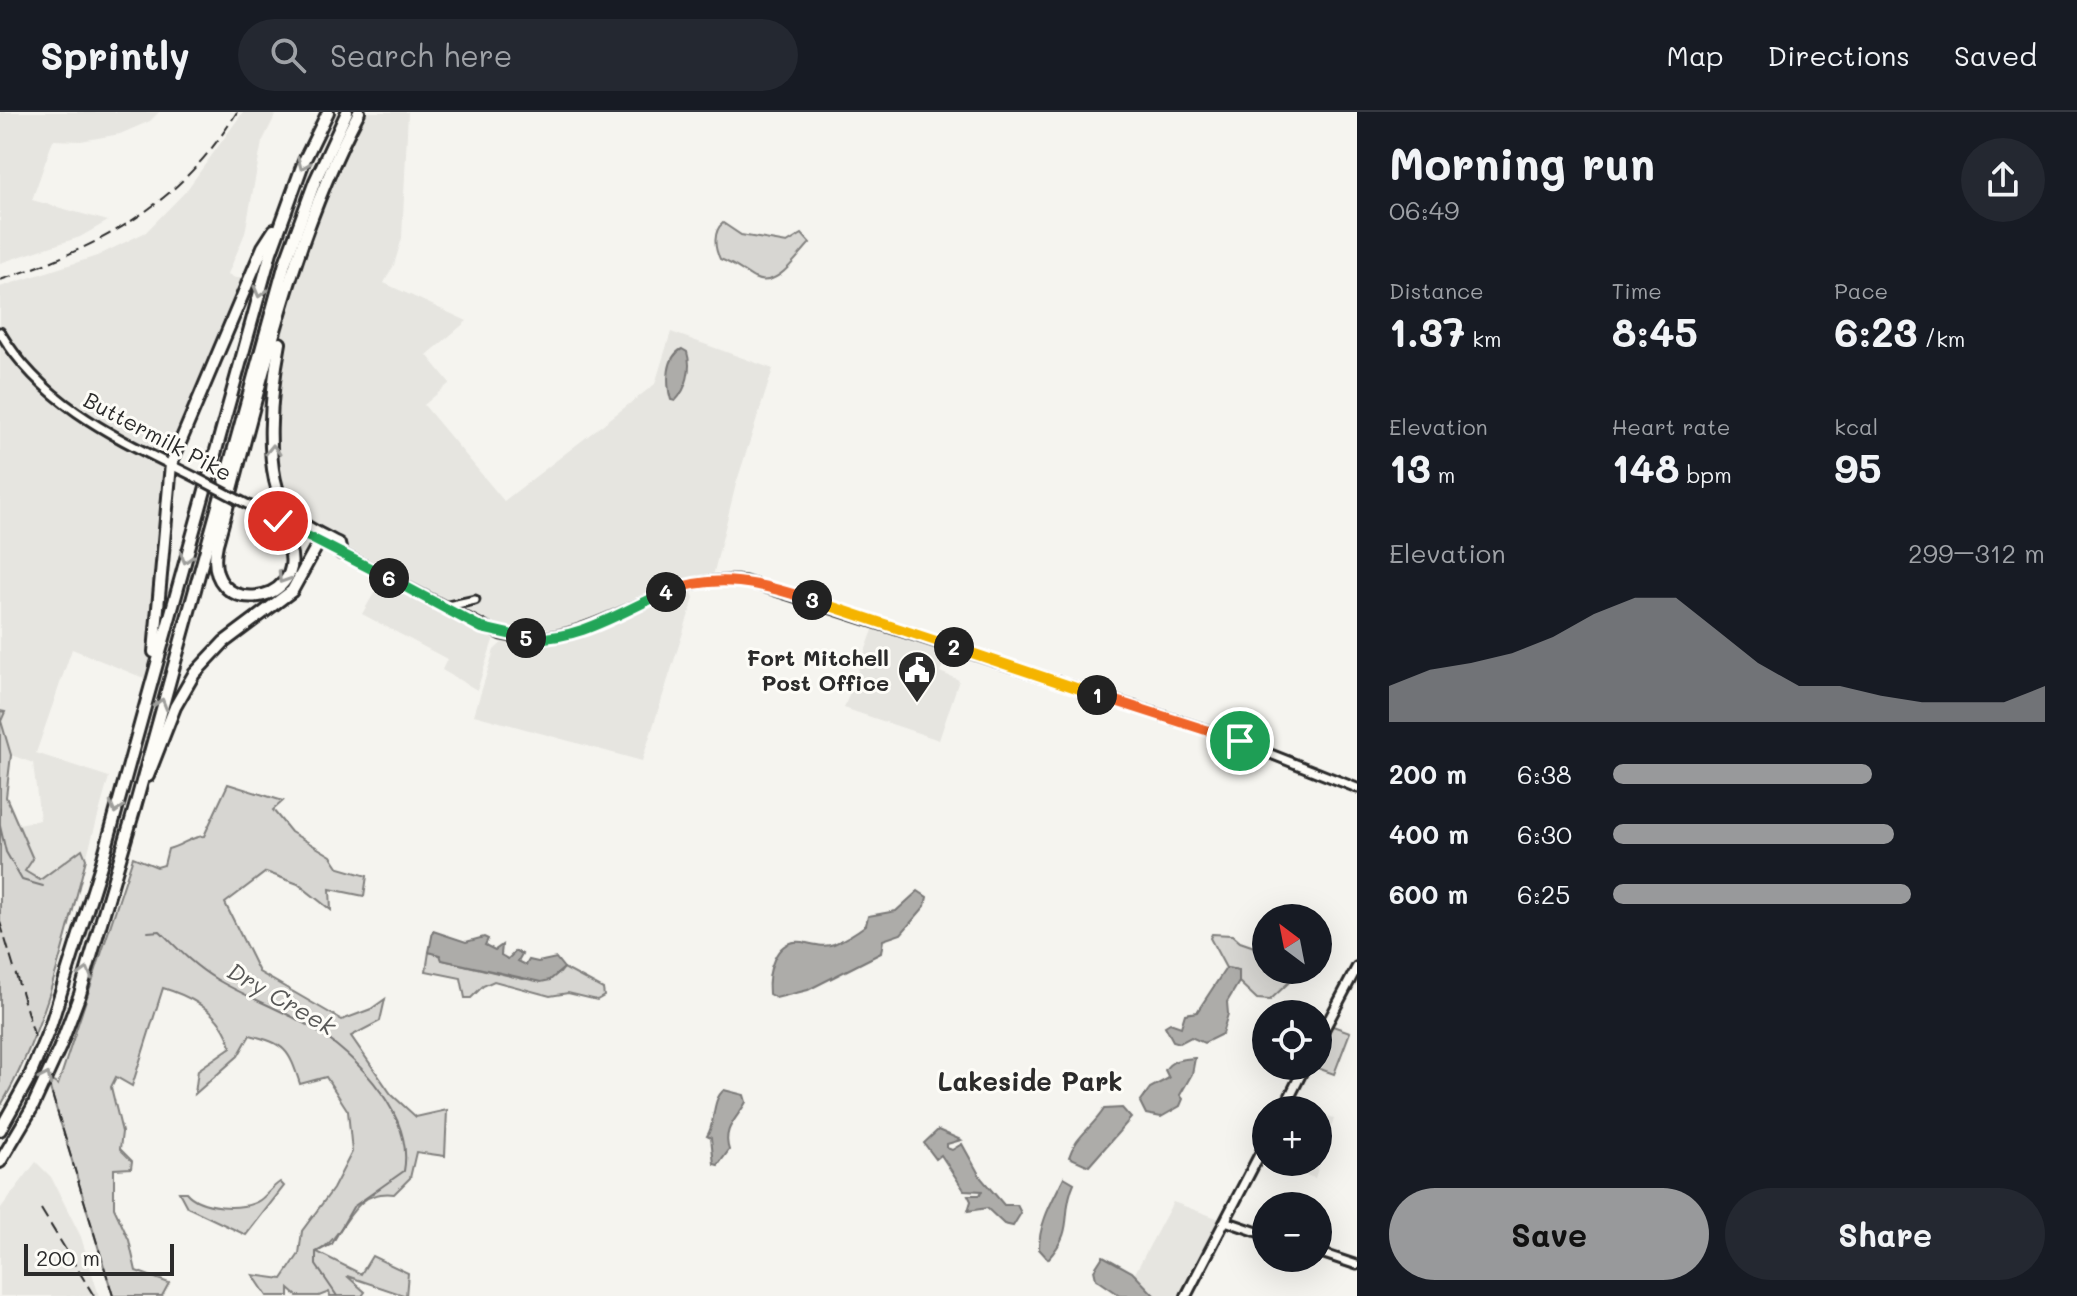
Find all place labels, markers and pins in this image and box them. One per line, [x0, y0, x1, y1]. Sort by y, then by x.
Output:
pin [244, 487, 312, 555]
pin: 6 [369, 558, 409, 598]
pin: 4 [646, 572, 686, 612]
pin: 3 [792, 580, 832, 620]
pin: 5 [506, 618, 546, 658]
pin: 2 [934, 627, 974, 667]
place label: Fort Mitchell Post Office [746, 643, 889, 697]
public building icon: Fort Mitchell Post Office [896, 649, 938, 704]
pin: 1 [1077, 675, 1117, 715]
pin [1206, 707, 1274, 775]

